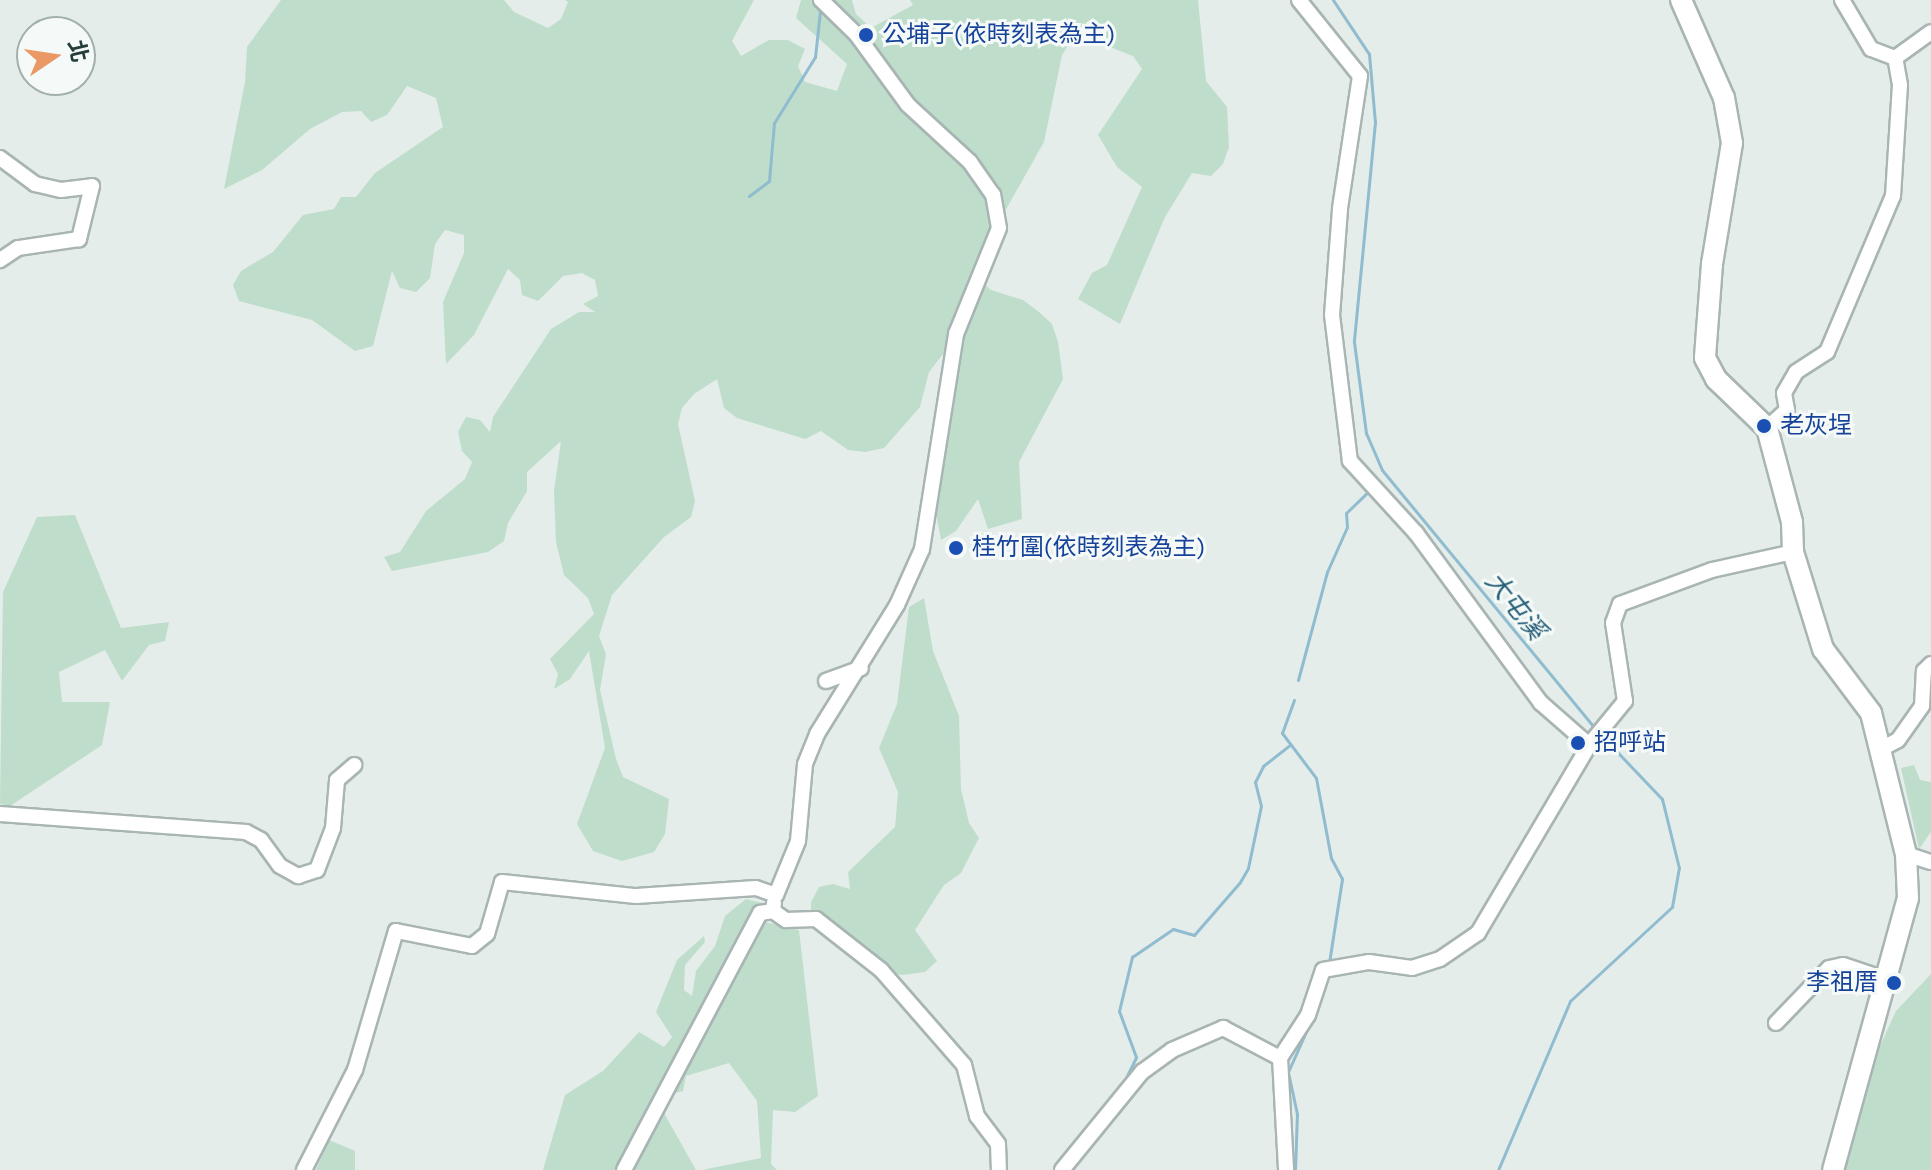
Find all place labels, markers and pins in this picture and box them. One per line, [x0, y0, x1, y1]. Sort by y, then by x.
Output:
place label: 公埔子(依時刻表為主) [882, 21, 1115, 49]
marker: 公埔子(依時刻表為主) [857, 26, 875, 44]
place label: 老灰埕 [1780, 412, 1852, 440]
marker: 老灰埕 [1755, 417, 1773, 435]
place label: 桂竹圍(依時刻表為主) [972, 534, 1205, 562]
marker: 桂竹圍(依時刻表為主) [947, 539, 965, 557]
place label: 招呼站 [1594, 729, 1666, 757]
marker: 招呼站 [1569, 734, 1587, 752]
place label: 李祖厝 [1806, 969, 1878, 997]
marker: 李祖厝 [1885, 974, 1903, 992]

